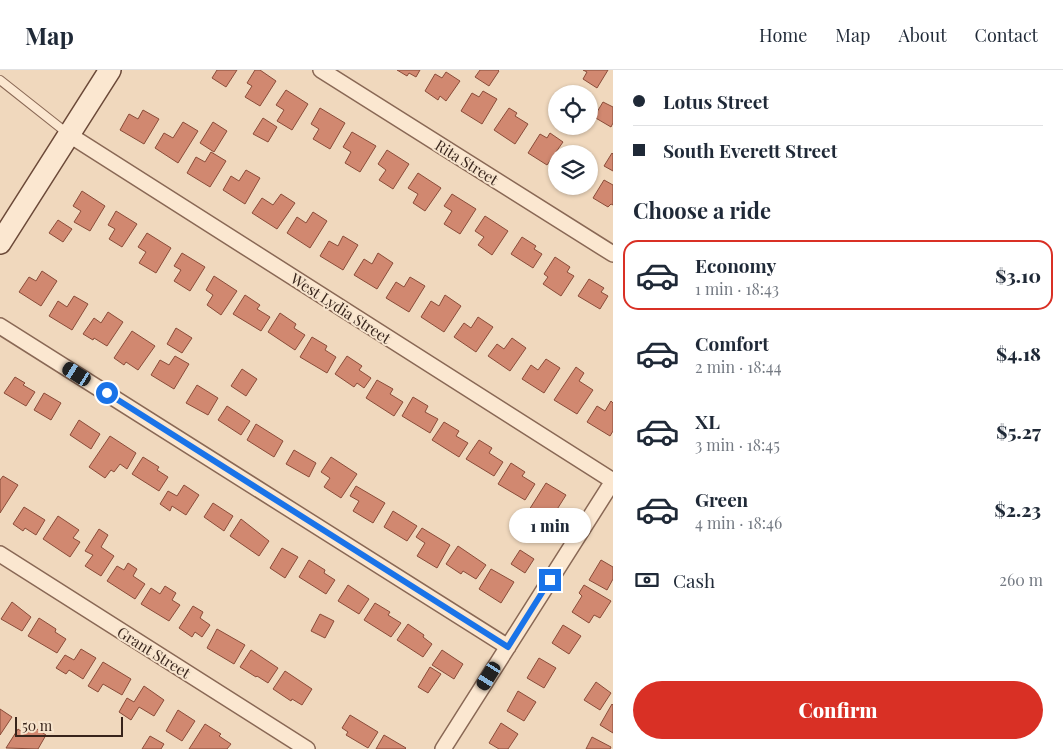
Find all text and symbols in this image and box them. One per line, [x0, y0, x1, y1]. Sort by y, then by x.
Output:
text: Map [25, 19, 74, 51]
text: Home [759, 23, 807, 47]
text: Map [835, 23, 870, 47]
text: About [898, 23, 947, 47]
text: Contact [975, 23, 1038, 47]
map controls [548, 85, 598, 195]
button: locate [548, 85, 598, 135]
text: Lotus Street [663, 88, 769, 114]
street label: Rita Street [432, 135, 503, 190]
text: South Everett Street [663, 137, 837, 163]
button: layers [548, 145, 598, 195]
text: Choose a ride [633, 195, 771, 225]
text: Economy [695, 252, 776, 278]
icon: car [635, 253, 680, 298]
text: $3.10 [995, 262, 1041, 288]
street label: West Lydia Street [286, 268, 395, 348]
text: 1 min · 18:43 [695, 278, 779, 299]
text: Comfort [695, 330, 769, 356]
icon: car [635, 331, 680, 376]
text: $4.18 [996, 340, 1041, 366]
text: 2 min · 18:44 [695, 356, 782, 377]
car [60, 360, 93, 388]
route start [96, 382, 118, 404]
text: XL [695, 408, 720, 434]
icon: car [635, 409, 680, 454]
text: $5.27 [996, 418, 1041, 444]
text: 3 min · 18:45 [695, 434, 780, 455]
text: Green [695, 486, 748, 512]
icon: car [635, 487, 680, 532]
text: $2.23 [995, 496, 1041, 522]
callout: 1 min [509, 508, 591, 542]
text: 4 min · 18:46 [695, 512, 782, 533]
text: 1 min [530, 515, 570, 536]
icon: cash [633, 566, 661, 594]
text: Cash [673, 567, 715, 593]
route end [539, 569, 561, 591]
text: 260 m [999, 569, 1043, 590]
street label: Grant Street [114, 622, 195, 683]
car [474, 659, 503, 693]
button: Confirm [633, 681, 1043, 739]
scale bar [15, 714, 122, 737]
text: 50 m [22, 716, 52, 735]

